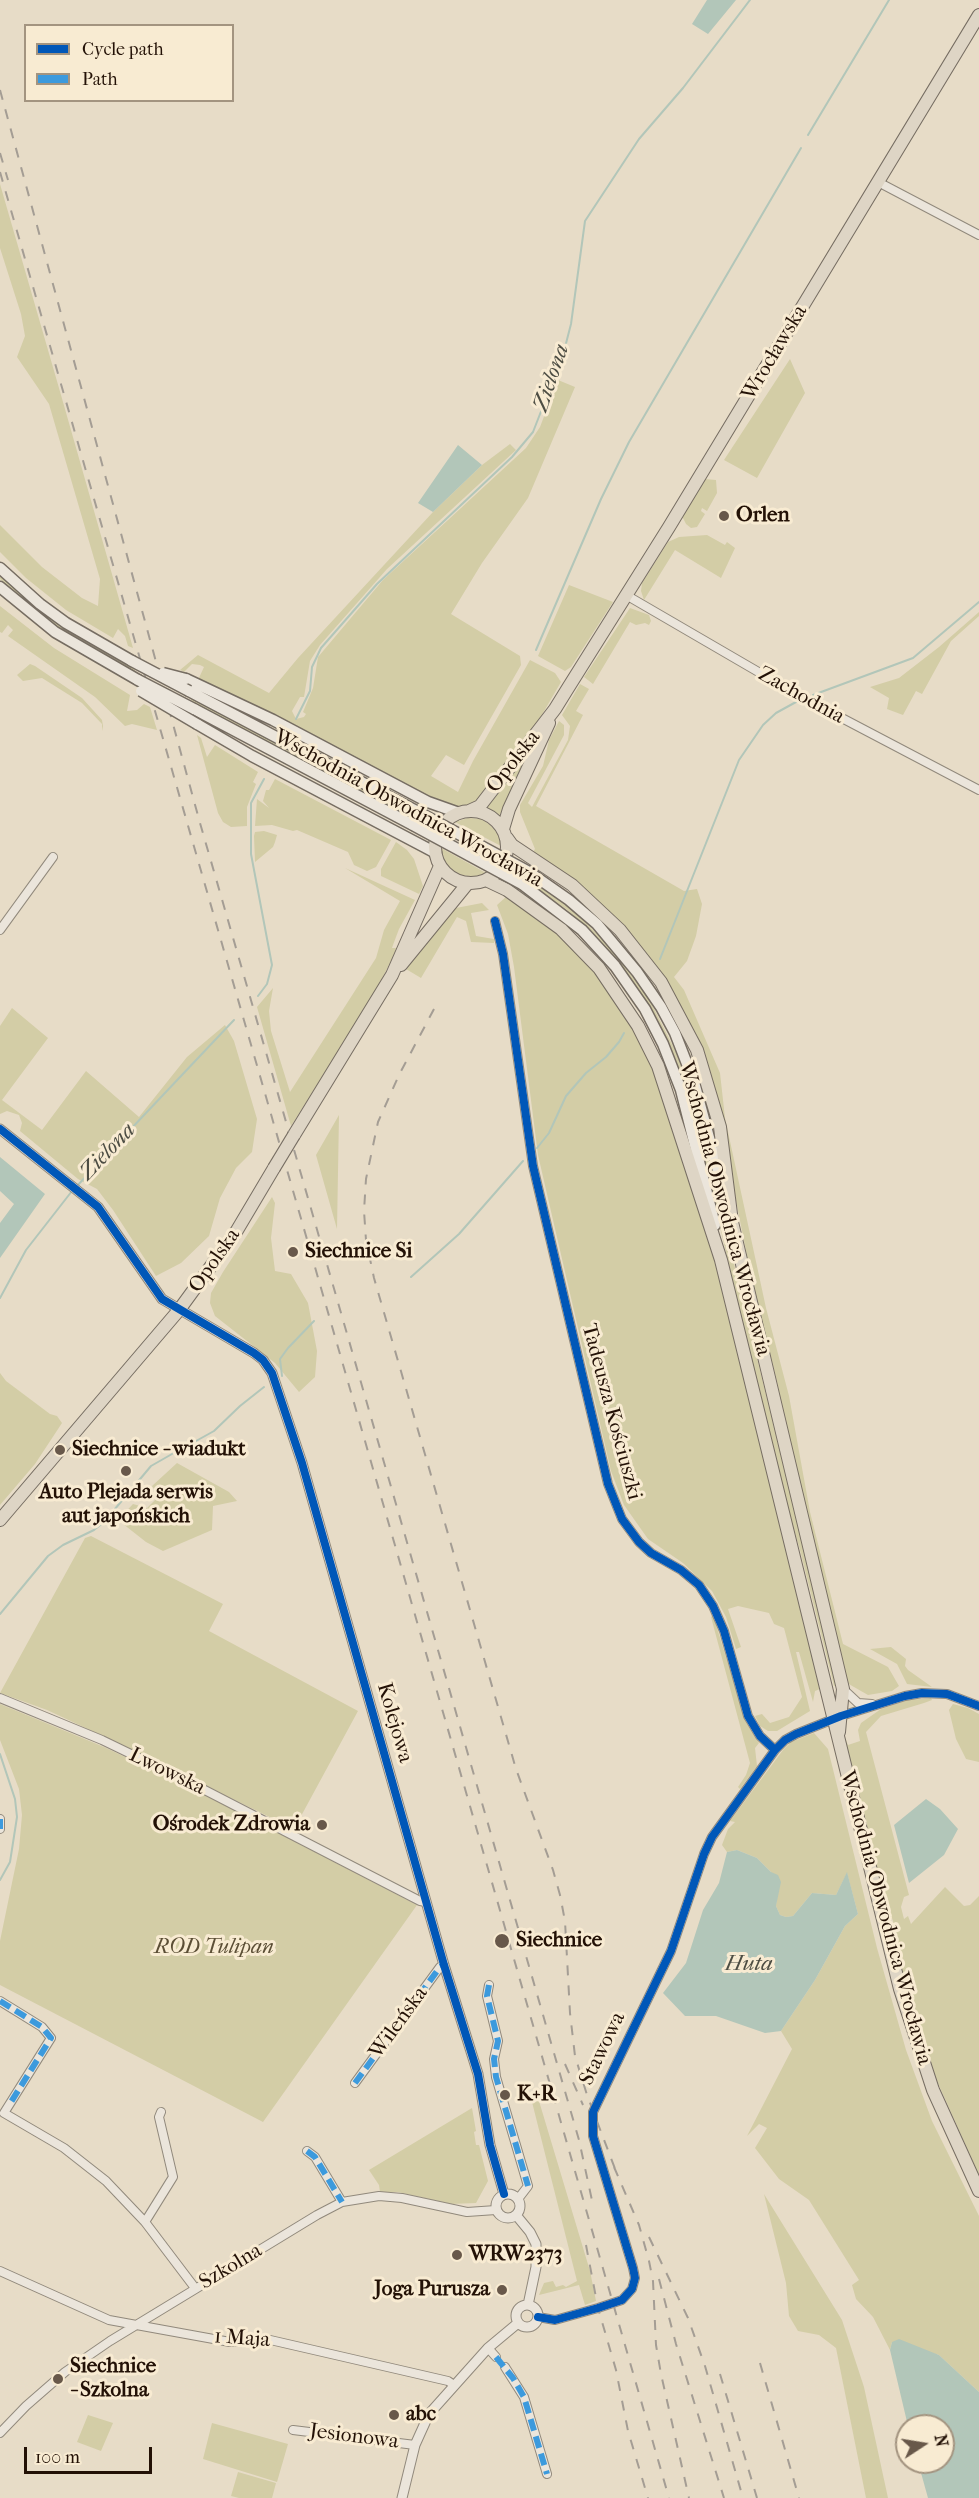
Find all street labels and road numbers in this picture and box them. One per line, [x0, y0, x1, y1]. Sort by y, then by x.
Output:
street label: Wrocławska [737, 301, 813, 405]
street label: Zachodnia [753, 662, 849, 730]
street label: Wschodnia Obwodnica Wrocławia [269, 724, 547, 894]
street label: Opolska [482, 726, 546, 798]
street label: Wschodnia Obwodnica Wrocławia [673, 1059, 775, 1359]
street label: Opolska [184, 1224, 246, 1298]
street label: Tadeusza Kościuszki [575, 1321, 647, 1503]
street label: Kolejowa [371, 1680, 417, 1766]
street label: Lwowska [125, 1743, 209, 1801]
street label: Wschodnia Obwodnica Wrocławia [834, 1768, 936, 2068]
street label: Wileńska [364, 1982, 434, 2064]
street label: Stawowa [575, 2008, 631, 2090]
street label: Szkolna [195, 2238, 267, 2296]
street label: 1 Maja [213, 2324, 271, 2354]
street label: Jesionowa [308, 2419, 400, 2455]

